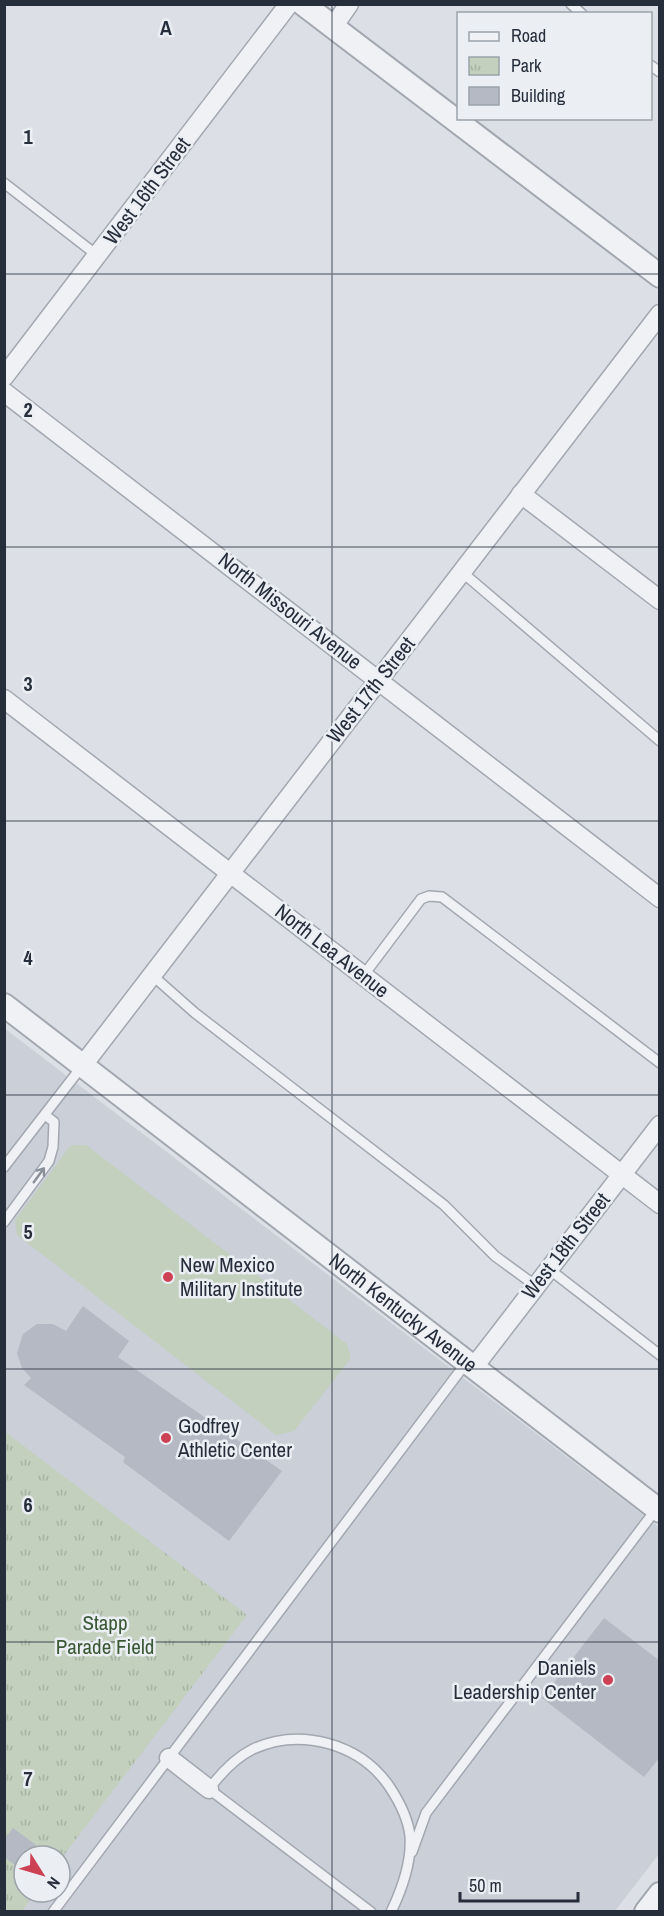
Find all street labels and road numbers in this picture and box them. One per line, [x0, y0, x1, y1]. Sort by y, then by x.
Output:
street label: West 16th Street [97, 131, 197, 251]
street label: North Missouri Avenue [212, 545, 368, 676]
street label: West 17th Street [320, 630, 422, 749]
street label: North Lea Avenue [269, 897, 395, 1004]
street label: West 18th Street [515, 1186, 617, 1305]
street label: North Kentucky Avenue [323, 1246, 483, 1379]

